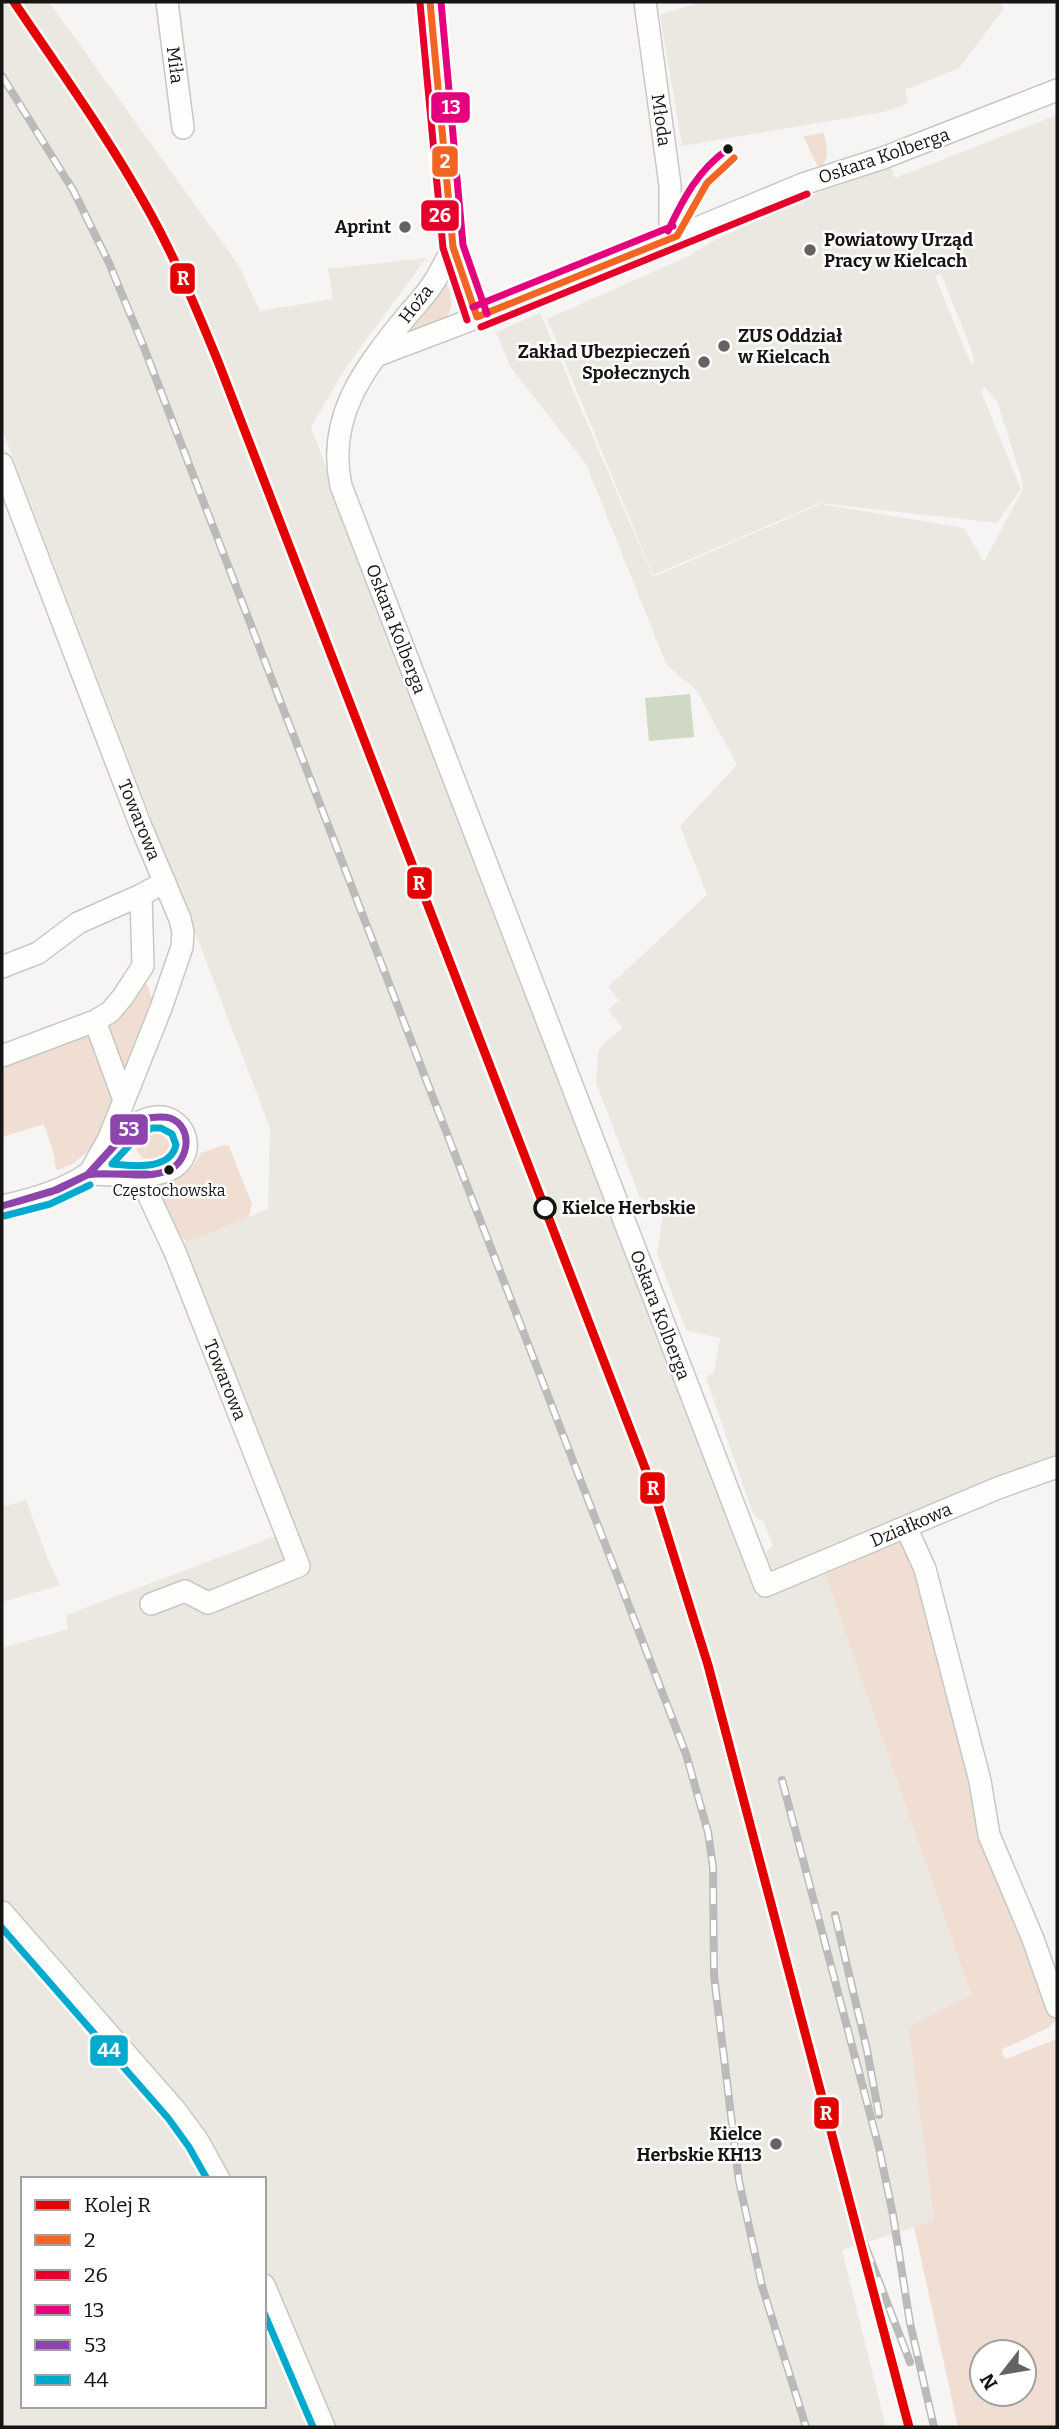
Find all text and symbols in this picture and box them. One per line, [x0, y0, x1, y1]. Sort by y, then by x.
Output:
street label: Miła [162, 45, 188, 85]
line badge: 13 [430, 91, 471, 124]
street label: Młoda [646, 92, 676, 148]
text: 13 [441, 96, 461, 119]
street label: Oskara Kolberga [815, 123, 953, 189]
unlabelled marker [721, 142, 735, 156]
line badge: 2 [431, 145, 459, 178]
text: 2 [440, 150, 451, 173]
line badge: 26 [420, 199, 460, 232]
text: 26 [429, 204, 451, 227]
place label: Aprint [335, 216, 391, 238]
marker: Aprint [397, 219, 413, 235]
place label: Powiatowy Urząd Pracy w Kielcach [824, 229, 973, 272]
marker: Powiatowy Urząd Pracy w Kielcach [802, 242, 818, 258]
line badge: R [169, 262, 196, 295]
text: R [177, 267, 190, 290]
street label: Hoża [394, 280, 438, 328]
place label: ZUS Oddział w Kielcach [737, 325, 843, 368]
marker: ZUS Oddział w Kielcach [716, 338, 732, 354]
place label: Zakład Ubezpieczeń Społecznych [518, 341, 691, 384]
marker: Zakład Ubezpieczeń Społecznych [696, 354, 712, 370]
street label: Oskara Kolberga [361, 561, 431, 697]
street label: Towarowa [113, 776, 165, 864]
line badge: R [406, 866, 433, 900]
text: R [413, 872, 426, 895]
line badge: 53 [109, 1113, 149, 1146]
text: 53 [119, 1118, 139, 1141]
marker: Częstochowska [162, 1163, 176, 1177]
place label: Częstochowska [112, 1181, 226, 1200]
marker: Kielce Herbskie [534, 1197, 556, 1219]
place label: Kielce Herbskie [562, 1197, 696, 1219]
street label: Oskara Kolberga [625, 1247, 695, 1383]
street label: Towarowa [199, 1336, 251, 1424]
line badge: R [639, 1471, 666, 1505]
text: R [647, 1477, 660, 1500]
street label: Działkowa [867, 1498, 955, 1552]
line badge: 44 [89, 2034, 129, 2067]
text: 44 [97, 2039, 121, 2062]
line badge: R [813, 2096, 840, 2130]
text: R [820, 2102, 833, 2125]
place label: Kielce Herbskie KH13 [636, 2123, 762, 2166]
marker: Kielce Herbskie KH13 [768, 2136, 784, 2152]
legend [21, 2177, 266, 2408]
text: Kolej R [84, 2192, 151, 2218]
text: 2 [84, 2227, 95, 2253]
text: 26 [84, 2262, 108, 2288]
text: 13 [84, 2297, 105, 2323]
text: 53 [84, 2332, 107, 2358]
north arrow [968, 2338, 1038, 2408]
text: 44 [84, 2367, 109, 2393]
text: N [975, 2369, 1002, 2394]

